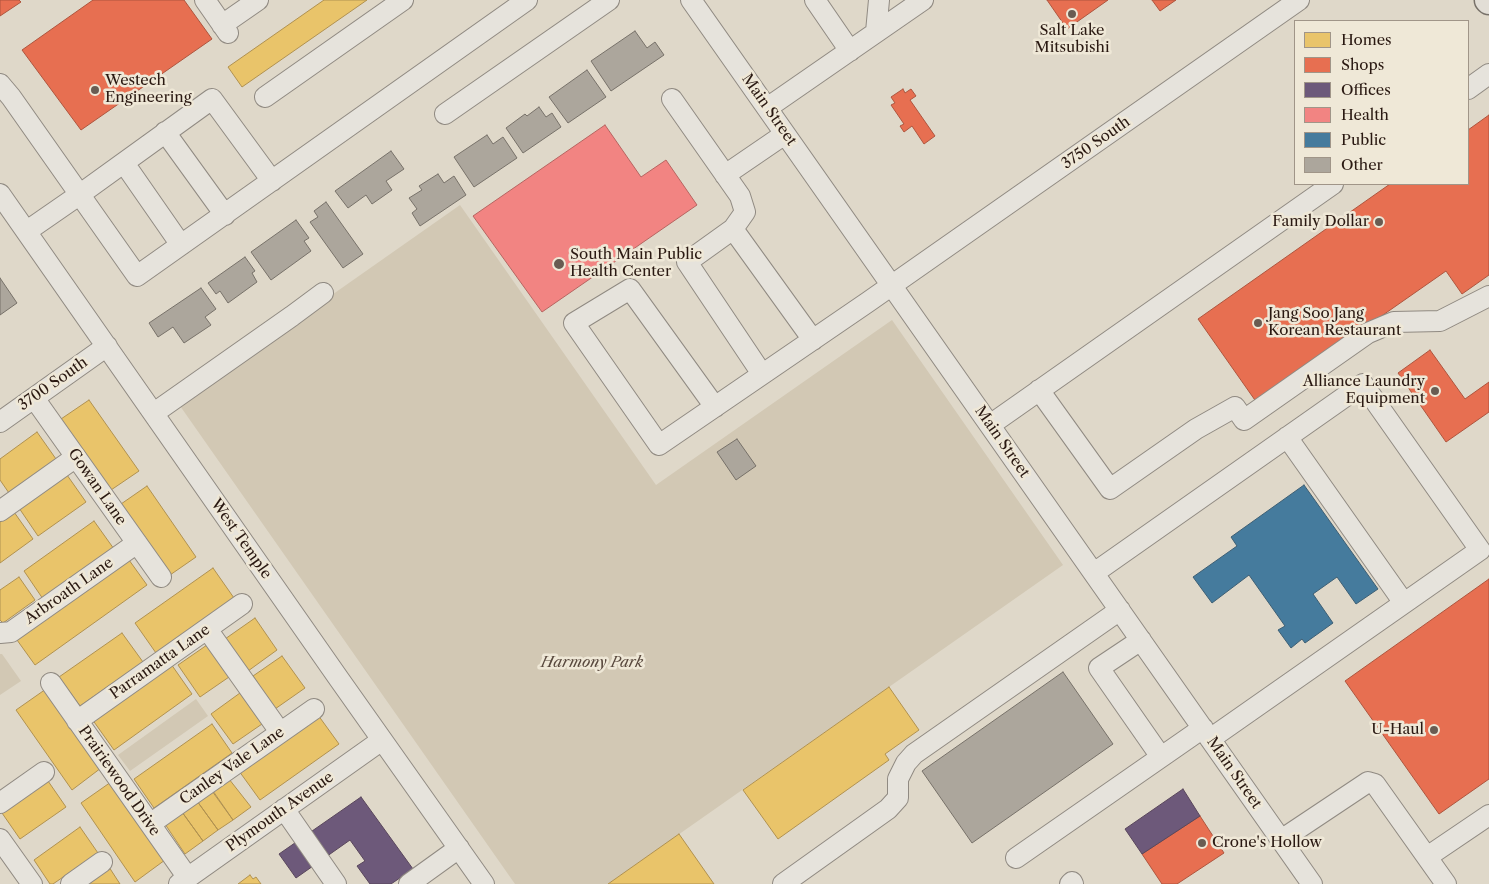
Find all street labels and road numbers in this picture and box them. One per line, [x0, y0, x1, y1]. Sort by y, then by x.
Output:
street label: Main Street [738, 71, 800, 149]
street label: 3750 South [1058, 113, 1134, 173]
street label: 3700 South [15, 353, 91, 415]
street label: Main Street [971, 403, 1033, 481]
street label: Gowan Lane [64, 445, 130, 529]
street label: West Temple [207, 496, 275, 582]
street label: Arbroath Lane [21, 554, 117, 628]
street label: Parramatta Lane [107, 621, 213, 703]
street label: Prairiewood Drive [74, 723, 164, 839]
street label: Canley Vale Lane [176, 723, 288, 809]
street label: Main Street [1203, 734, 1265, 812]
street label: Plymouth Avenue [223, 768, 337, 856]

